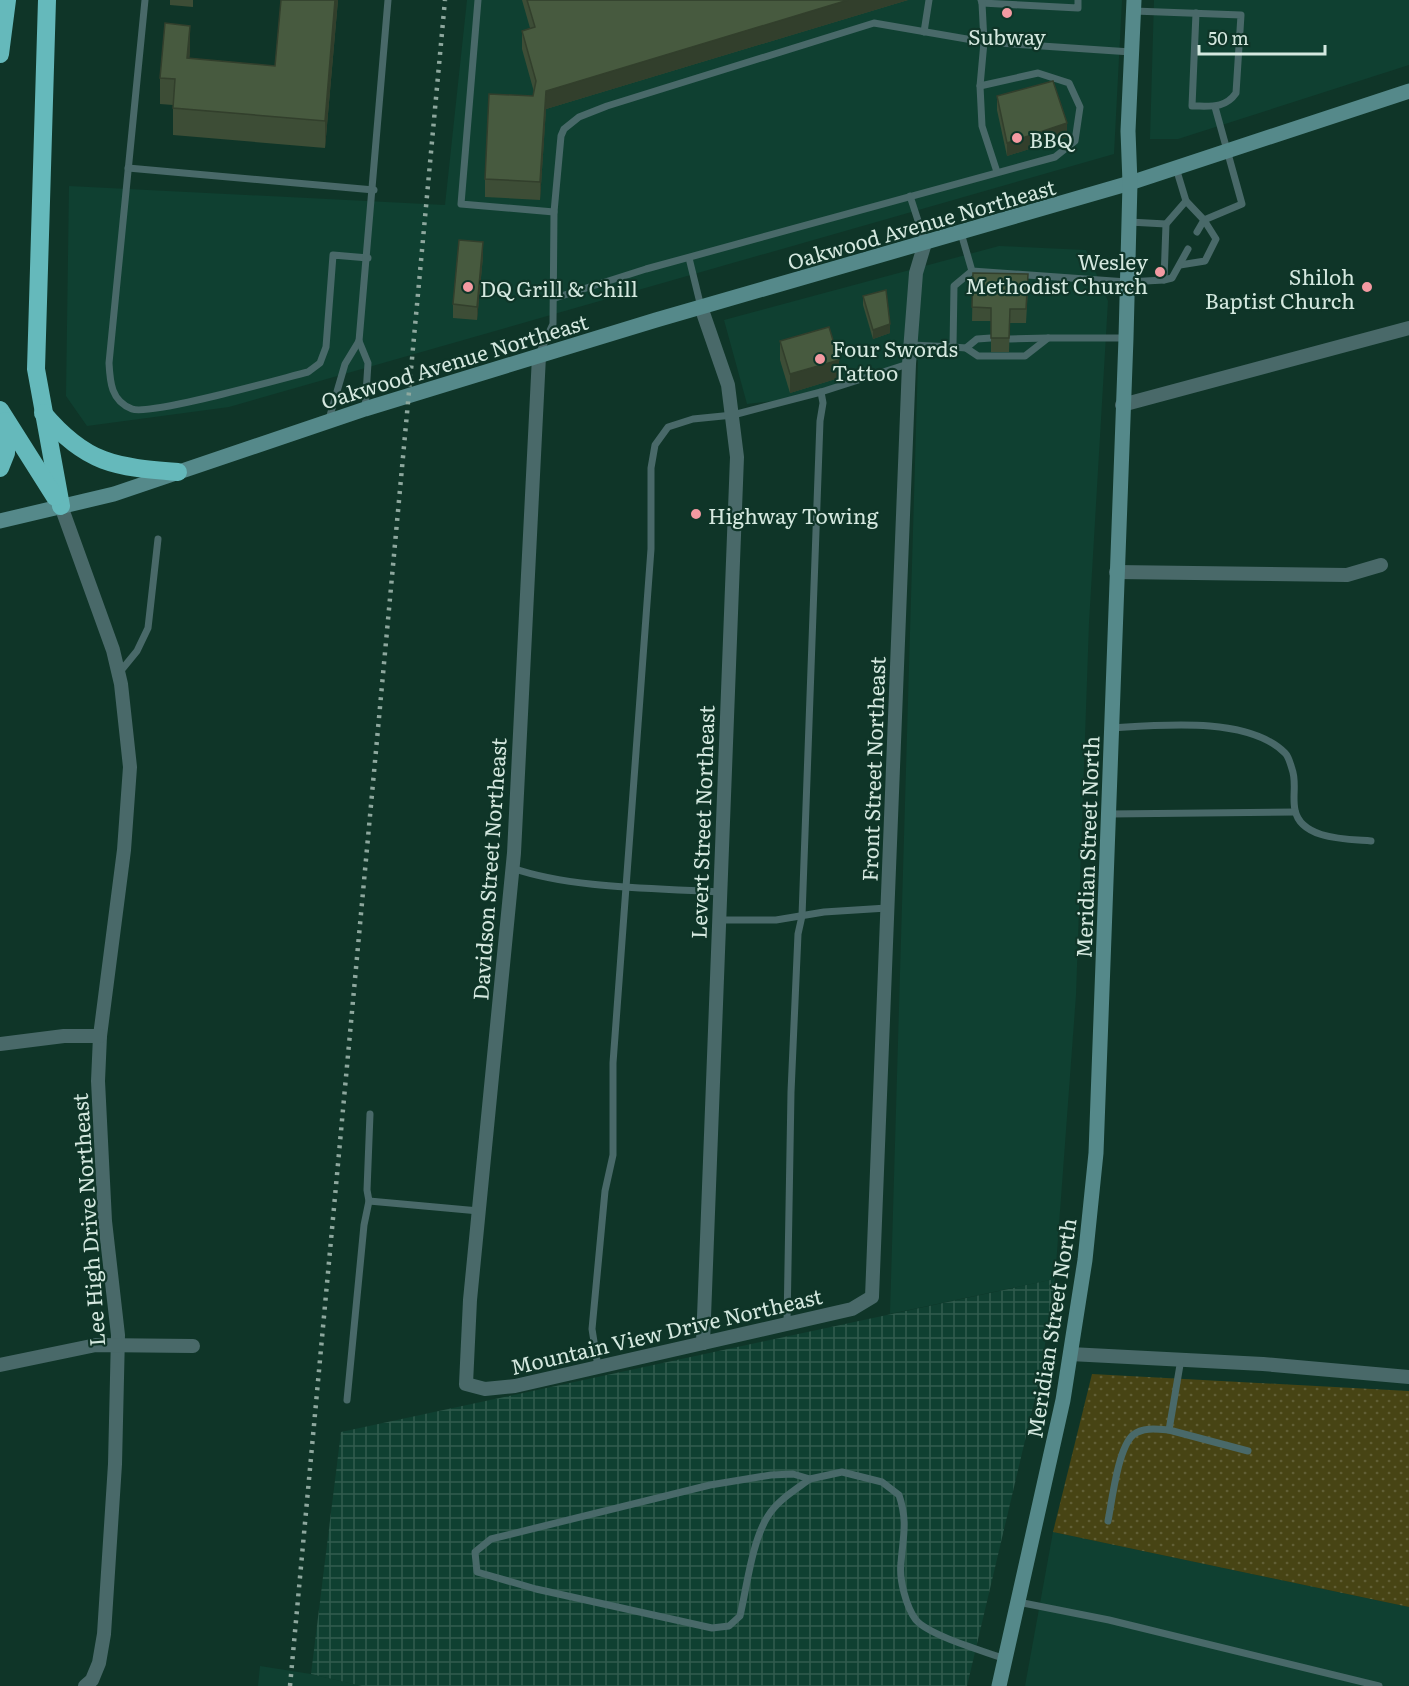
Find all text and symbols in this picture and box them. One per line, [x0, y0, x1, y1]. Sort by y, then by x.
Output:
marker: Subway [1000, 6, 1014, 20]
scale bar [1199, 18, 1325, 56]
place label: Subway [968, 20, 1047, 51]
text: 50 m [1208, 24, 1249, 51]
place label: BBQ [1029, 123, 1076, 154]
marker: BBQ [1010, 131, 1024, 145]
street label: Oakwood Avenue Northeast [783, 170, 1059, 276]
place label: Wesley Methodist Church [965, 245, 1149, 300]
place label: Shiloh Baptist Church [1205, 260, 1355, 315]
marker: Wesley Methodist Church [1153, 265, 1167, 279]
place label: DQ Grill & Chill [480, 272, 638, 303]
marker: DQ Grill & Chill [461, 280, 475, 294]
marker: Shiloh Baptist Church [1360, 280, 1374, 294]
street label: Oakwood Avenue Northeast [317, 304, 592, 415]
place label: Four Swords Tattoo [832, 332, 958, 387]
marker: Four Swords Tattoo [813, 352, 827, 366]
place label: Highway Towing [708, 499, 879, 530]
marker: Highway Towing [689, 507, 703, 521]
street label: Front Street Northeast [853, 655, 891, 882]
street label: Levert Street Northeast [681, 704, 721, 939]
street label: Meridian Street North [1067, 735, 1105, 959]
street label: Davidson Street Northeast [463, 736, 513, 1001]
street label: Lee High Drive Northeast [63, 1092, 111, 1348]
street label: Meridian Street North [1017, 1216, 1083, 1440]
street label: Mountain View Drive Northeast [507, 1279, 825, 1381]

